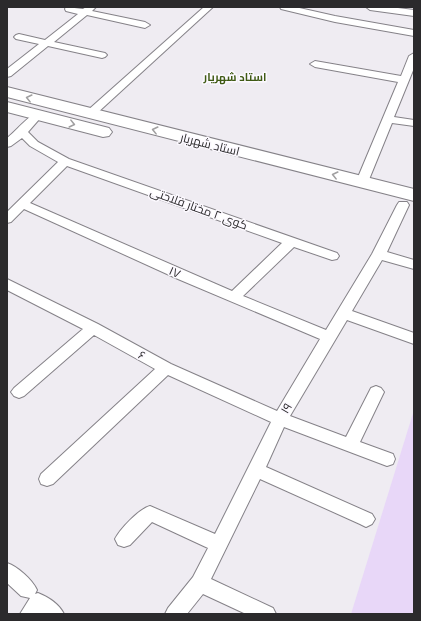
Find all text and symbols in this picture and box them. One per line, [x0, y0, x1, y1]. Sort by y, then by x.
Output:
district label: استاد شهریار [203, 70, 266, 85]
one-way arrow [26, 94, 32, 102]
one-way arrow [69, 120, 75, 128]
one-way arrow [152, 126, 159, 135]
street label: استاد شهریار [178, 129, 241, 159]
one-way arrow [332, 172, 339, 180]
street label: کوی ۲ مختار فلاحتی [148, 183, 250, 233]
street label: ۱۷ [167, 263, 184, 281]
street label: ۶ [136, 347, 148, 363]
street label: ۱۹ [277, 400, 295, 416]

